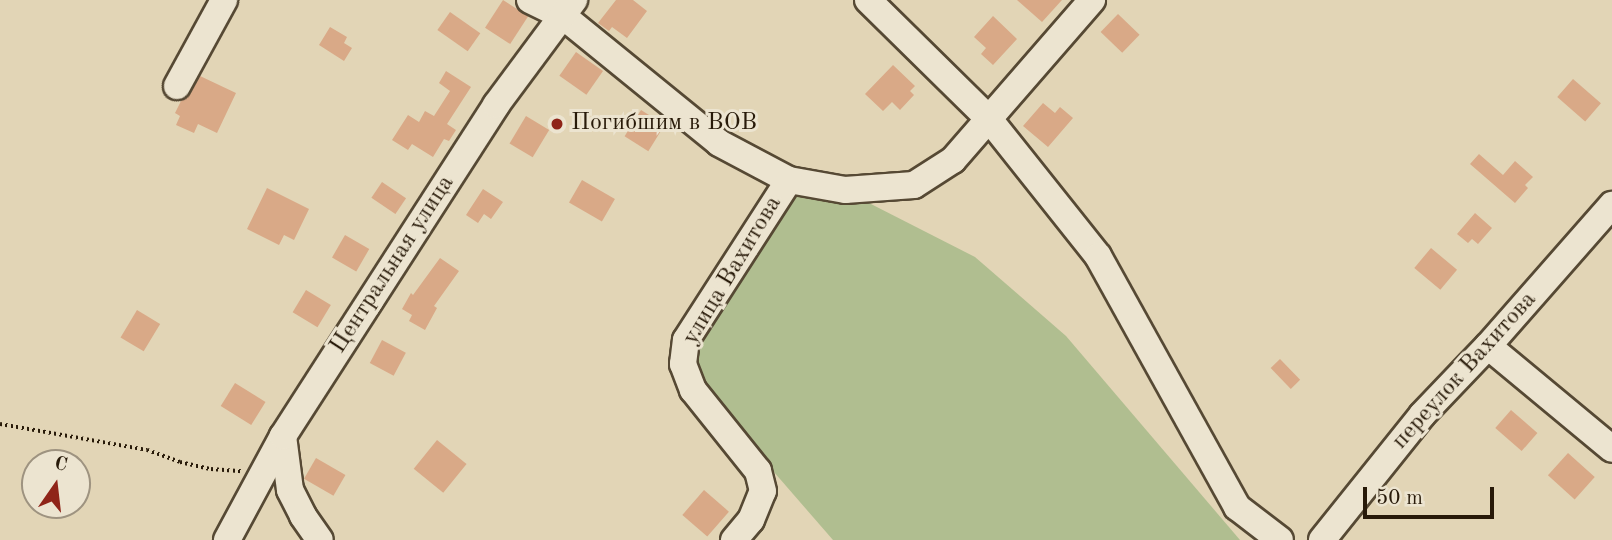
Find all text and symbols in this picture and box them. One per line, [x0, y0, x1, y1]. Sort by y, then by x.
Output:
place label: Погибшим в ВОВ [571, 110, 757, 138]
marker: Погибшим в ВОВ [549, 116, 565, 132]
street label: Центральная улица [325, 171, 461, 359]
street label: улица Вахитова [677, 191, 789, 351]
street label: переулок Вахитова [1387, 286, 1543, 456]
north arrow [21, 449, 91, 519]
text: С [52, 454, 69, 476]
scale bar [1367, 474, 1498, 518]
text: 50 m [1376, 488, 1423, 509]

